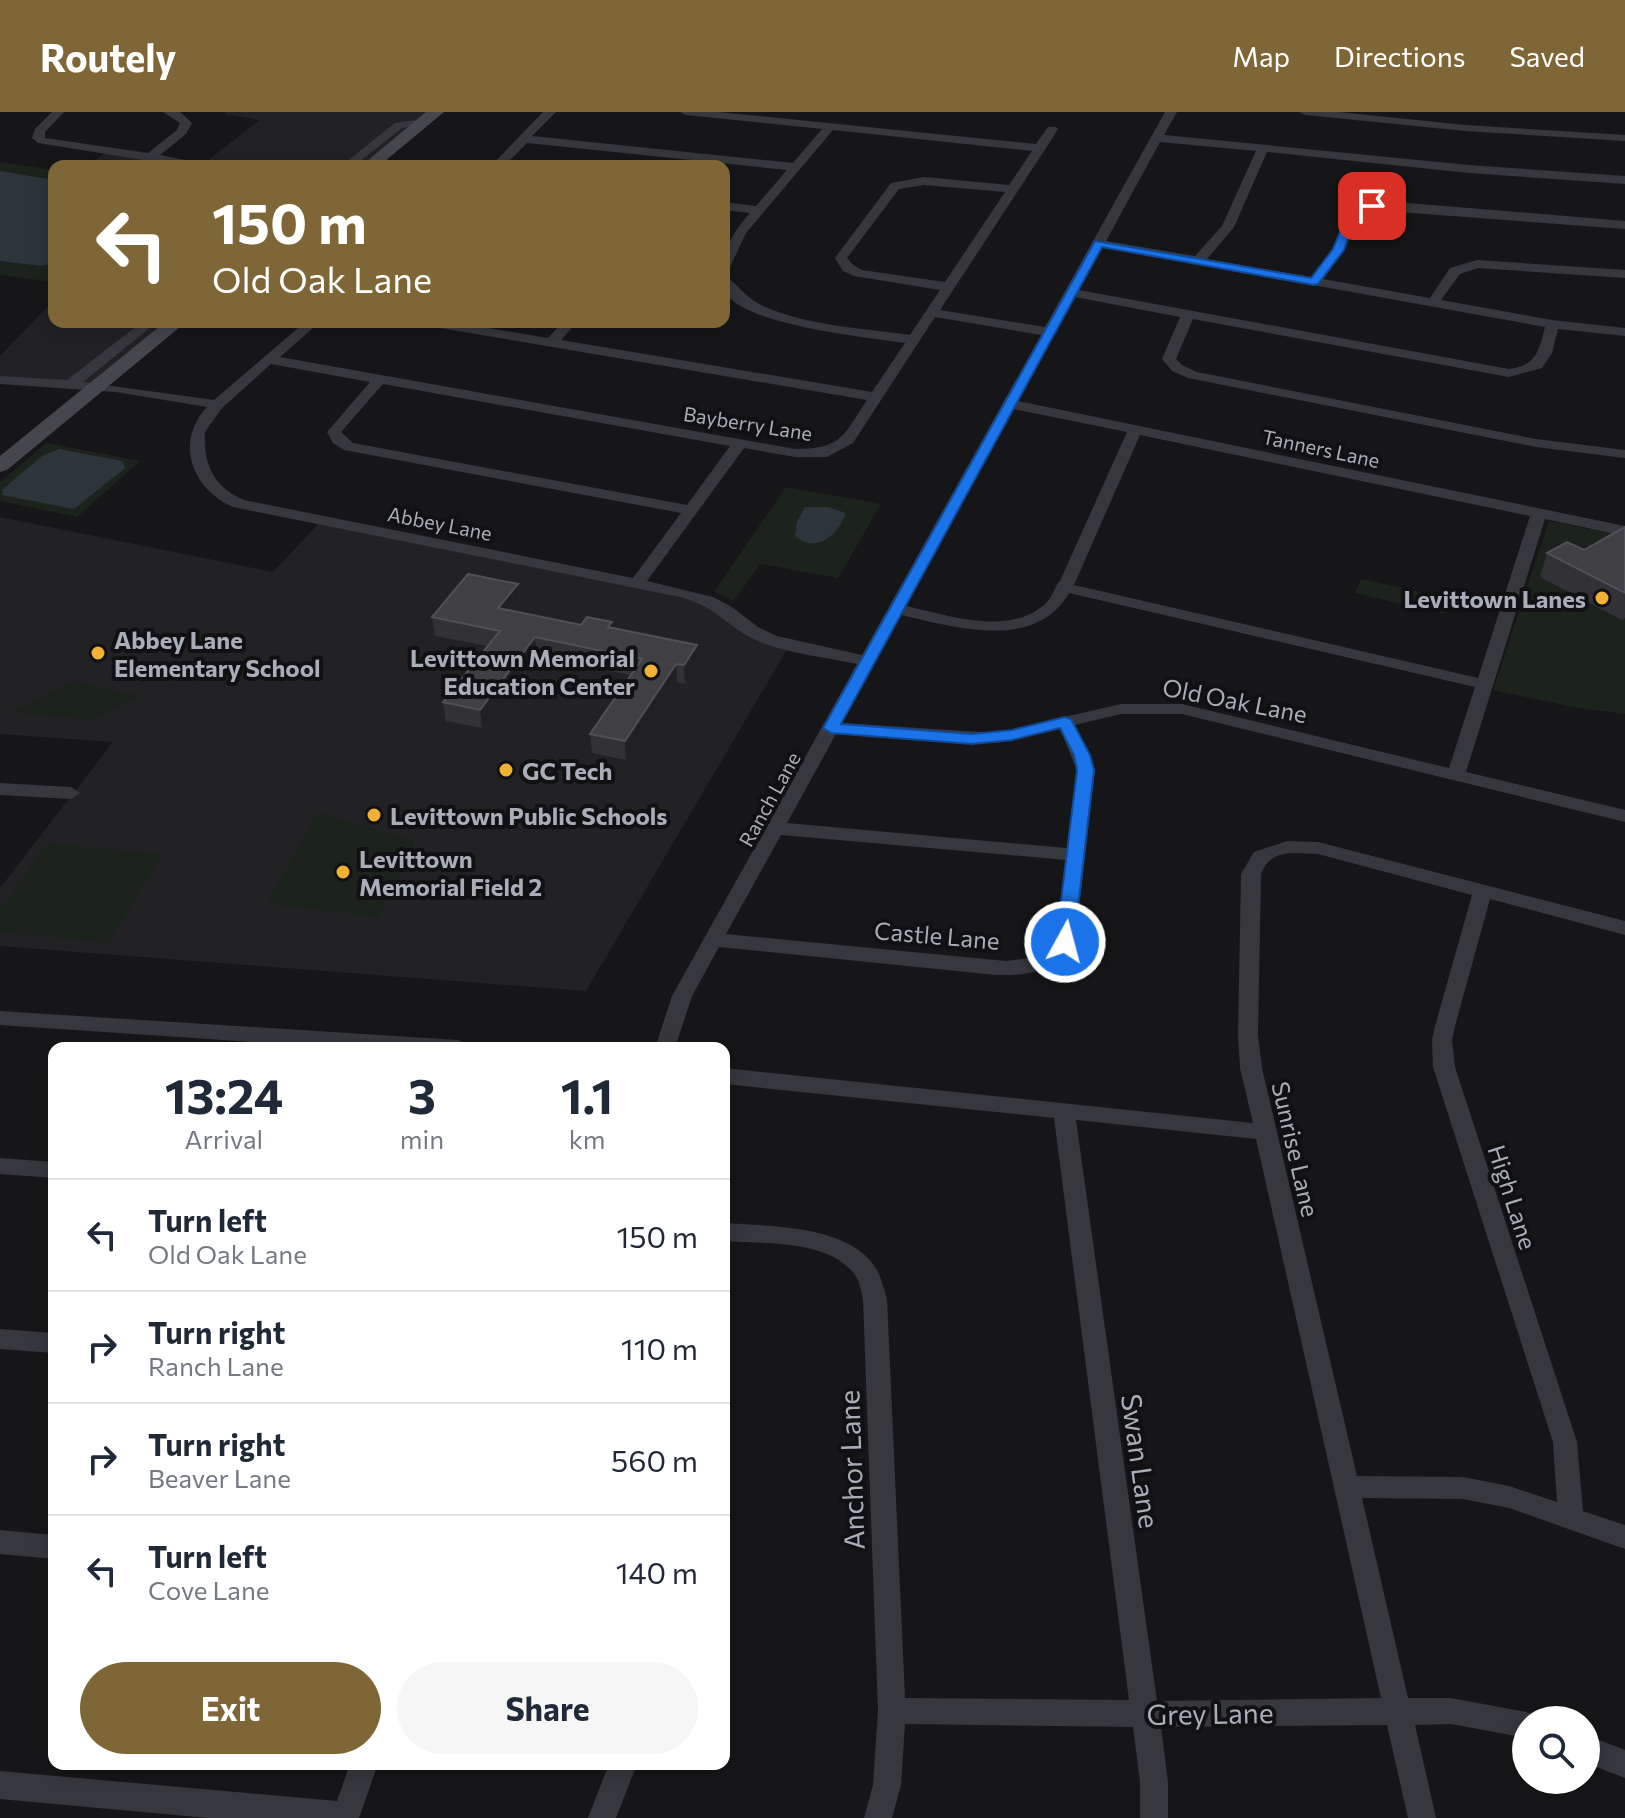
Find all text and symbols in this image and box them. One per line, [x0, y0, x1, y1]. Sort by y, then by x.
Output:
text: Routely [40, 33, 176, 80]
text: Map [1232, 39, 1290, 73]
text: Directions [1334, 39, 1465, 73]
text: Saved [1509, 39, 1585, 73]
pin [1338, 172, 1406, 240]
icon: arrive [1350, 184, 1394, 228]
text: 150 m [212, 187, 367, 256]
icon: left [80, 192, 184, 296]
text: Old Oak Lane [212, 256, 432, 300]
street label: Bayberry Lane [682, 401, 814, 445]
street label: Tanners Lane [1260, 424, 1382, 472]
street label: Abbey Lane [386, 501, 494, 545]
place label: Levittown Lanes [1403, 584, 1586, 613]
marker: Levittown Lanes [1593, 589, 1611, 607]
place label: Abbey Lane Elementary School [114, 625, 321, 682]
place label: Levittown Memorial Education Center [410, 643, 635, 700]
marker: Abbey Lane Elementary School [89, 644, 107, 662]
marker: Levittown Memorial Education Center [642, 662, 660, 680]
street label: Old Oak Lane [1160, 672, 1310, 728]
street label: Ranch Lane [733, 748, 805, 850]
place label: GC Tech [522, 756, 612, 785]
marker: GC Tech [497, 761, 515, 779]
place label: Levittown Public Schools [390, 801, 668, 830]
marker: Levittown Public Schools [365, 806, 383, 824]
place label: Levittown Memorial Field 2 [359, 844, 542, 901]
marker: Levittown Memorial Field 2 [334, 863, 352, 881]
position arrow [1023, 900, 1107, 984]
street label: Castle Lane [873, 915, 1001, 955]
text: 13:24 [165, 1065, 283, 1124]
text: 3 [408, 1065, 436, 1124]
text: 1.1 [561, 1065, 613, 1124]
street label: Sunrise Lane [1266, 1079, 1326, 1219]
text: Arrival [185, 1123, 263, 1154]
text: min [400, 1123, 444, 1154]
text: km [569, 1123, 605, 1154]
street label: High Lane [1482, 1141, 1544, 1253]
text: Turn left [148, 1201, 267, 1238]
icon: left [80, 1213, 124, 1257]
text: 150 m [616, 1217, 698, 1254]
text: Old Oak Lane [148, 1238, 307, 1269]
text: Turn right [148, 1313, 285, 1350]
icon: right [80, 1325, 124, 1369]
text: 110 m [621, 1329, 698, 1366]
text: Ranch Lane [148, 1350, 284, 1381]
street label: Anchor Lane [831, 1389, 871, 1551]
street label: Swan Lane [1115, 1392, 1167, 1530]
text: Turn right [148, 1425, 285, 1462]
icon: right [80, 1437, 124, 1481]
text: 560 m [611, 1441, 698, 1478]
text: Beaver Lane [148, 1462, 291, 1493]
text: Turn left [148, 1537, 267, 1574]
icon: left [80, 1549, 124, 1593]
text: 140 m [616, 1553, 698, 1590]
text: Cove Lane [148, 1574, 270, 1605]
button: Exit [80, 1662, 381, 1754]
button: Share [397, 1662, 698, 1754]
street label: Grey Lane [1146, 1695, 1274, 1731]
map controls [1512, 1706, 1600, 1794]
button: search [1512, 1706, 1600, 1794]

